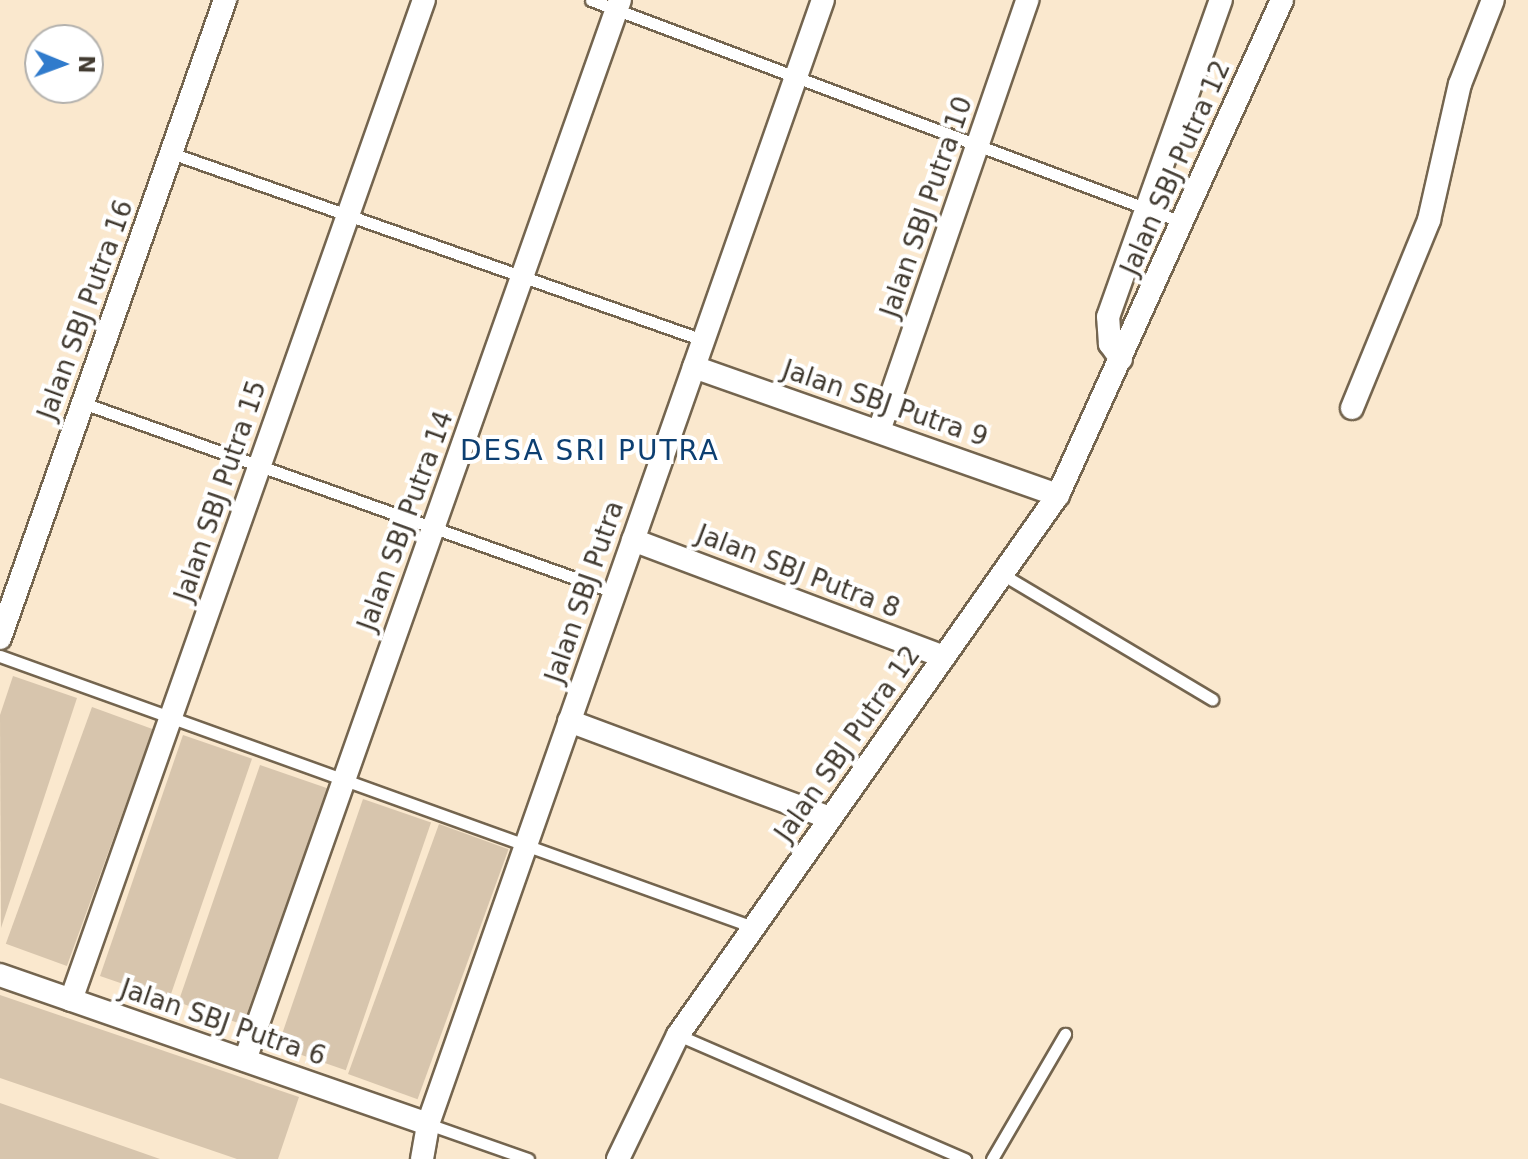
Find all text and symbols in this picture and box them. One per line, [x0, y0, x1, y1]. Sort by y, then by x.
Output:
north arrow [24, 24, 104, 104]
text: N [74, 55, 99, 74]
street label: Jalan SBJ Putra 12 [1115, 56, 1237, 280]
street label: Jalan SBJ Putra 10 [875, 92, 979, 322]
street label: Jalan SBJ Putra 16 [32, 196, 140, 424]
street label: Jalan SBJ Putra 9 [778, 354, 992, 454]
street label: Jalan SBJ Putra 15 [169, 376, 273, 606]
street label: Jalan SBJ Putra 14 [352, 407, 460, 635]
district label: DESA SRI PUTRA [460, 434, 720, 468]
street label: Jalan SBJ Putra [539, 497, 631, 687]
street label: Jalan SBJ Putra 8 [692, 519, 904, 625]
street label: Jalan SBJ Putra 12 [769, 640, 927, 848]
street label: Jalan SBJ Putra 6 [116, 973, 330, 1073]

